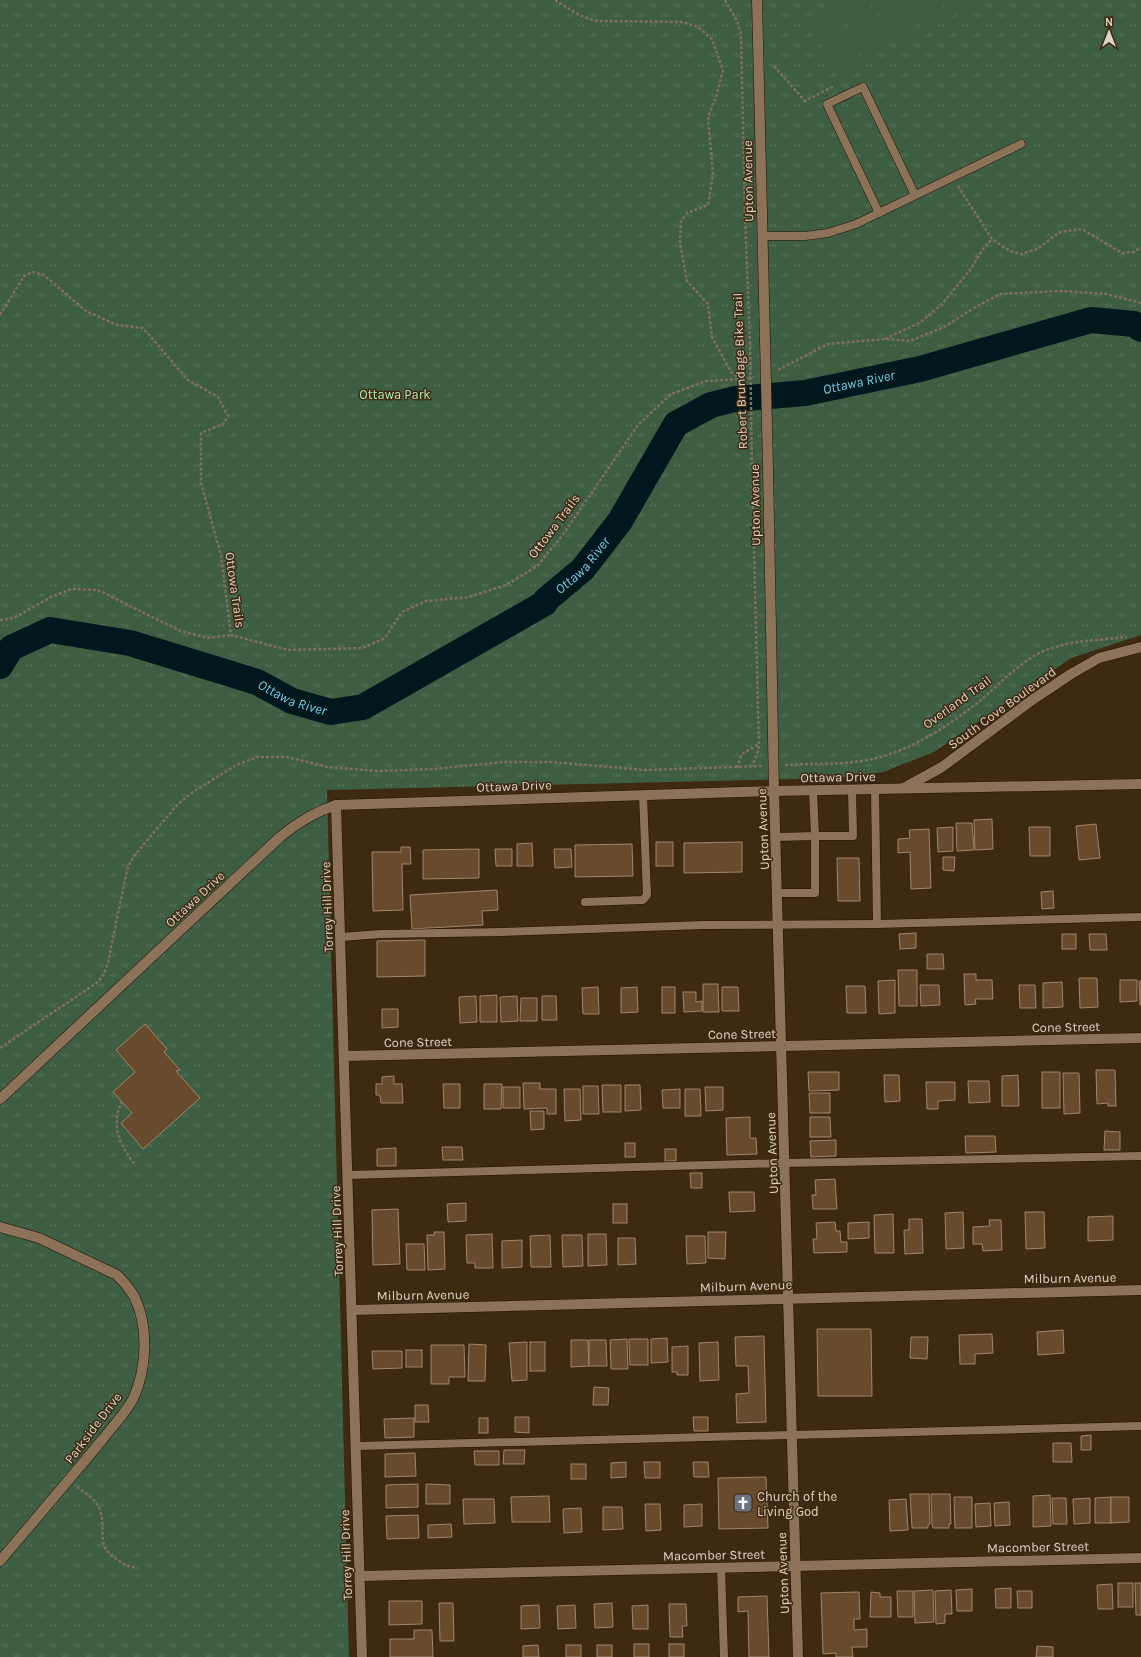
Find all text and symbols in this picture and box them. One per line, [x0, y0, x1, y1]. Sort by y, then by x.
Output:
north arrow [1089, 12, 1129, 52]
text: N [1105, 16, 1113, 29]
street label: Upton Avenue [740, 140, 756, 222]
street label: Robert Brundage Bike Trail [730, 293, 750, 449]
water label: Ottawa River [821, 366, 897, 398]
park label: Ottawa Park [359, 387, 431, 402]
street label: Upton Avenue [747, 464, 763, 546]
street label: Ottowa Trails [525, 491, 583, 561]
water label: Ottawa River [551, 532, 614, 598]
street label: Ottowa Trails [222, 551, 248, 629]
street label: South Cove Boulevard [945, 664, 1059, 752]
street label: Overland Trail [920, 672, 994, 732]
water label: Ottawa River [255, 676, 330, 719]
street label: Ottawa Drive [800, 769, 876, 785]
street label: Ottawa Drive [476, 777, 552, 795]
street label: Upton Avenue [754, 788, 772, 870]
street label: Torrey Hill Drive [318, 861, 336, 953]
street label: Ottawa Drive [162, 868, 228, 930]
street label: Cone Street [1032, 1019, 1100, 1035]
street label: Cone Street [708, 1026, 776, 1042]
street label: Cone Street [384, 1034, 452, 1050]
street label: Upton Avenue [763, 1112, 781, 1194]
street label: Torrey Hill Drive [328, 1185, 346, 1277]
street label: Milburn Avenue [1024, 1270, 1117, 1286]
street label: Milburn Avenue [700, 1277, 793, 1295]
street label: Milburn Avenue [377, 1287, 470, 1303]
street label: Parkside Drive [61, 1389, 125, 1466]
place label: Church of the Living God [757, 1489, 837, 1519]
church icon: Church of the Living God [732, 1492, 754, 1514]
street label: Torrey Hill Drive [337, 1509, 355, 1601]
street label: Upton Avenue [774, 1532, 792, 1614]
street label: Macomber Street [987, 1539, 1089, 1555]
street label: Macomber Street [663, 1547, 765, 1563]

